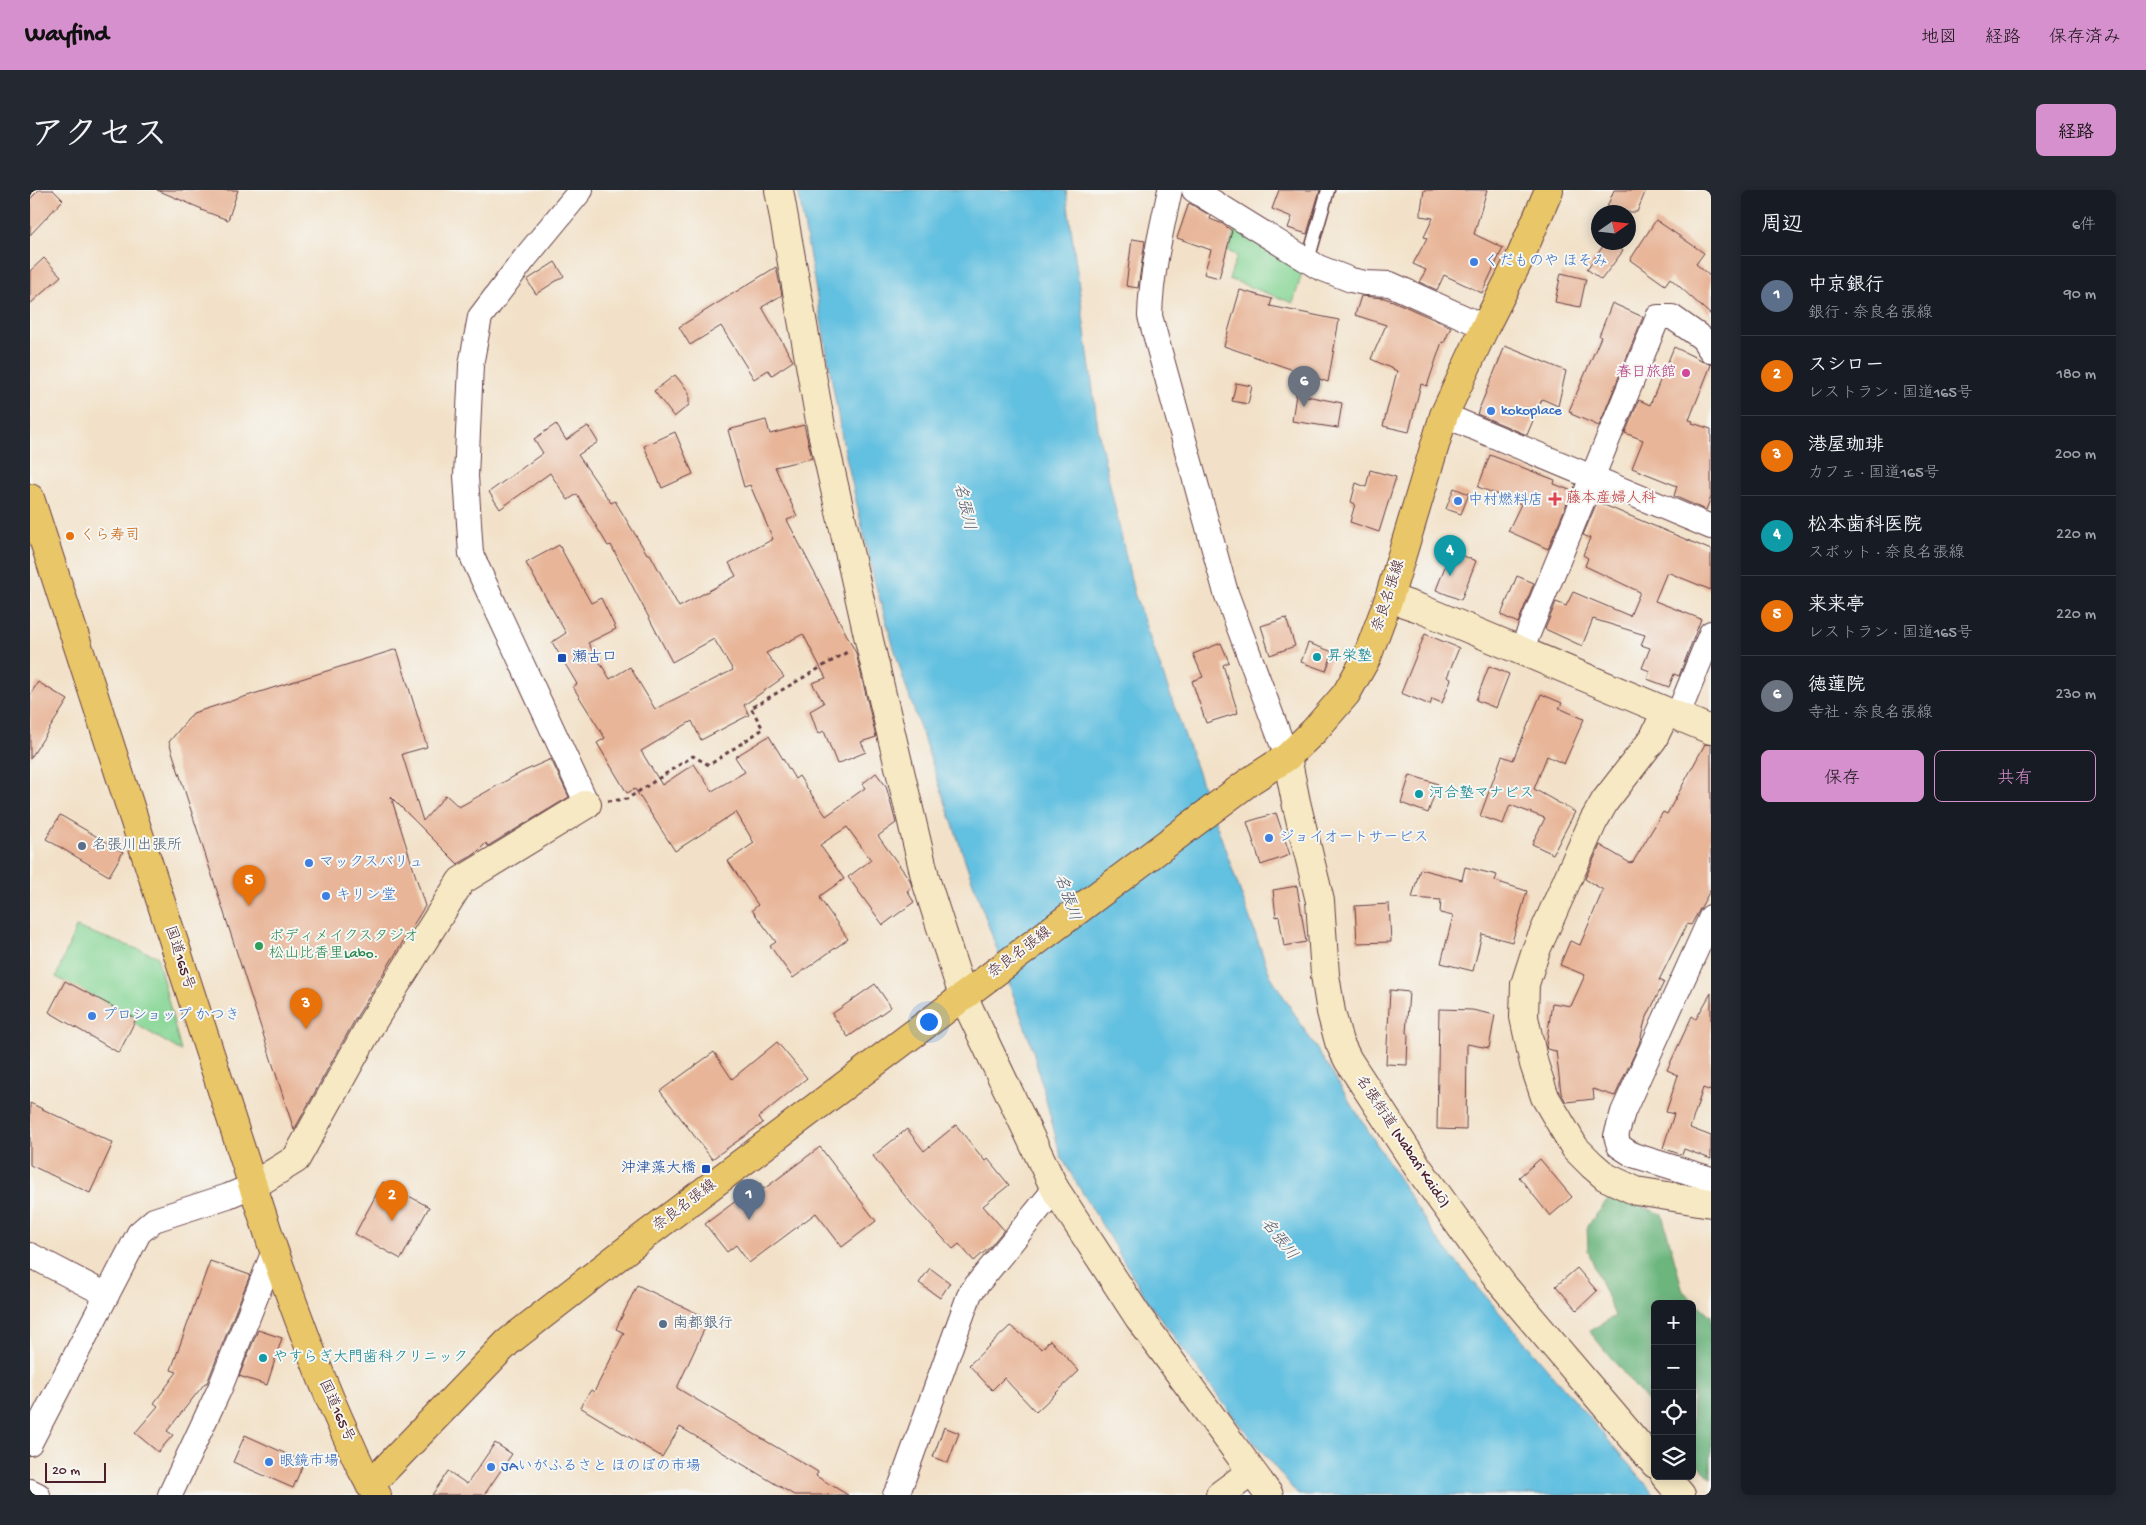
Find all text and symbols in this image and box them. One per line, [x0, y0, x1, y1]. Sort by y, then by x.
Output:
text: Wayfind [25, 21, 109, 50]
text: 地図 [1921, 28, 1957, 49]
text: 経路 [1985, 28, 2021, 49]
text: 保存済み [2049, 28, 2121, 49]
button: 経路 [2036, 104, 2116, 156]
text: アクセス [30, 117, 168, 158]
north arrow [1591, 205, 1636, 250]
text: 周辺 [1761, 214, 1803, 239]
text: 6件 [2072, 217, 2096, 236]
place label: くだものや ほそみ [1484, 253, 1608, 271]
marker: くだものや ほそみ [1468, 256, 1480, 268]
text: 中京銀行 [1808, 275, 1884, 298]
text: 1 [1774, 286, 1780, 305]
text: 90 m [2064, 286, 2096, 305]
text: 銀行 · 奈良名張線 [1808, 305, 1933, 324]
text: スシロー [1808, 355, 1884, 378]
place label: 春日旅館 [1616, 363, 1676, 382]
pin: 6 [1288, 366, 1320, 407]
text: 2 [1773, 366, 1781, 385]
text: 180 m [2057, 366, 2096, 385]
marker: 春日旅館 [1680, 367, 1692, 379]
text: レストラン · 国道165号 [1808, 385, 1973, 404]
place label: kokoplace [1501, 402, 1562, 420]
marker: kokoplace [1485, 405, 1497, 417]
text: 港屋珈琲 [1808, 435, 1884, 458]
text: 3 [1773, 446, 1781, 465]
text: 200 m [2055, 446, 2096, 465]
text: カフェ · 国道165号 [1808, 465, 1940, 484]
water label: 名張川 [948, 481, 979, 533]
place label: 藤本産婦人科 [1566, 489, 1656, 508]
place label: 中村燃料店 [1468, 491, 1543, 510]
marker: 藤本産婦人科 [1548, 492, 1562, 506]
marker: 中村燃料店 [1452, 495, 1464, 507]
text: 松本歯科医院 [1808, 515, 1922, 538]
place label: くら寿司 [80, 526, 140, 545]
text: 4 [1773, 526, 1781, 545]
text: 220 m [2056, 526, 2096, 545]
marker: くら寿司 [64, 530, 76, 542]
pin: 4 [1434, 535, 1466, 576]
text: スポット · 奈良名張線 [1808, 545, 1965, 564]
street label: 奈良名張線 [1368, 557, 1409, 634]
text: 来来亭 [1808, 595, 1865, 618]
text: 5 [1773, 606, 1781, 625]
text: 220 m [2056, 606, 2096, 625]
text: レストラン · 国道165号 [1808, 625, 1973, 644]
place label: 昇栄塾 [1327, 648, 1372, 666]
place label: 瀬古口 [572, 649, 617, 667]
marker: 昇栄塾 [1311, 651, 1323, 663]
marker: 瀬古口 [556, 652, 568, 664]
text: 徳蓮院 [1808, 675, 1865, 698]
text: 6 [1773, 686, 1781, 705]
text: 230 m [2056, 686, 2096, 705]
text: 寺社 · 奈良名張線 [1808, 705, 1933, 724]
button: 保存 [1761, 750, 1924, 802]
button: 共有 [1934, 750, 2096, 802]
place label: 河合塾マナビス [1429, 784, 1534, 803]
marker: 河合塾マナビス [1413, 788, 1425, 800]
place label: ジョイオートサービス [1279, 829, 1428, 847]
marker: ジョイオートサービス [1263, 832, 1275, 844]
place label: 名張川出張所 [92, 836, 182, 855]
marker: 名張川出張所 [76, 840, 88, 852]
place label: マックスバリュ [319, 854, 424, 872]
marker: マックスバリュ [303, 857, 315, 869]
pin: 5 [233, 865, 265, 906]
water label: 名張川 [1049, 872, 1084, 924]
place label: キリン堂 [336, 886, 396, 905]
marker: キリン堂 [320, 890, 332, 902]
street label: 奈良名張線 [984, 922, 1055, 983]
street label: 国道165号 [160, 924, 198, 992]
place label: ボディメイクスタジオ 松山比香里Labo. [269, 928, 418, 963]
marker: ボディメイクスタジオ 松山比香里Labo. [253, 940, 265, 952]
pin: 3 [290, 988, 322, 1029]
place label: プロショップ かつき [102, 1007, 240, 1025]
your location [916, 1009, 942, 1035]
marker: プロショップ かつき [86, 1010, 98, 1022]
street label: 名張街道 (Nabari Kaidō) [1351, 1072, 1453, 1212]
place label: 沖津藻大橋 [621, 1159, 696, 1178]
marker: 沖津藻大橋 [700, 1163, 712, 1175]
street label: 奈良名張線 [649, 1175, 720, 1236]
pin: 1 [733, 1179, 765, 1220]
pin: 2 [376, 1180, 408, 1221]
water label: 名張川 [1256, 1215, 1301, 1265]
map controls [1651, 1300, 1696, 1480]
button: + [1651, 1300, 1696, 1345]
place label: 南都銀行 [673, 1314, 733, 1333]
marker: 南都銀行 [657, 1318, 669, 1330]
button: − [1651, 1345, 1696, 1390]
place label: やすらぎ大門歯科クリニック [273, 1348, 468, 1367]
marker: やすらぎ大門歯科クリニック [257, 1352, 269, 1364]
street label: 国道165号 [314, 1377, 358, 1445]
button: locate [1651, 1390, 1696, 1435]
button: layers [1651, 1435, 1696, 1480]
place label: 眼鏡市場 [279, 1453, 339, 1471]
marker: 眼鏡市場 [263, 1456, 275, 1468]
place label: JAいがふるさと ほのぼの市場 [501, 1458, 701, 1476]
scale bar [45, 1460, 106, 1483]
marker: JAいがふるさと ほのぼの市場 [485, 1461, 497, 1473]
text: 20 m [52, 1463, 80, 1480]

